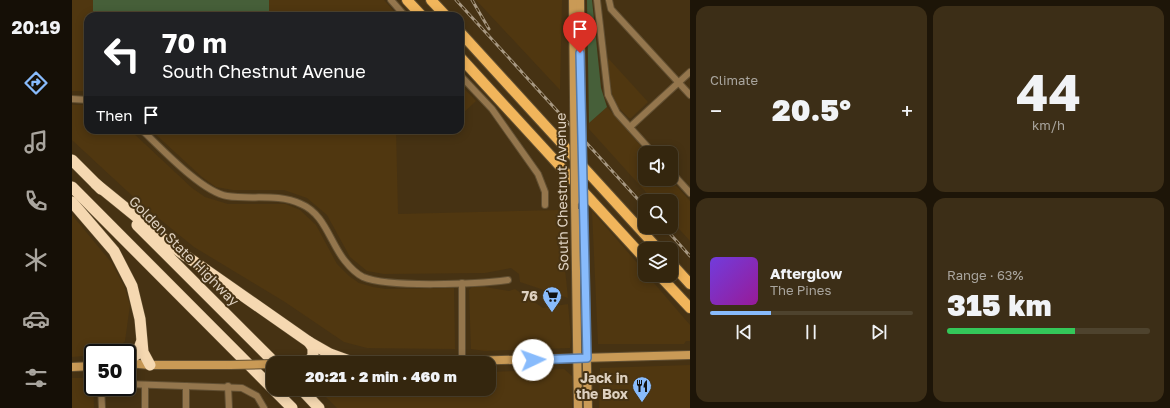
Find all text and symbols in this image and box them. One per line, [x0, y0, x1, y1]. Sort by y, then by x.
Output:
pin [563, 12, 597, 53]
text: 20:19 [11, 16, 61, 38]
icon: arrive [569, 18, 591, 40]
text: 70 m [162, 26, 227, 59]
icon: left [96, 28, 148, 80]
text: South Chestnut Avenue [162, 60, 366, 82]
text: 44 [1016, 60, 1081, 122]
icon: directions [22, 69, 50, 97]
text: Climate [710, 72, 758, 88]
text: 20.5° [772, 92, 851, 128]
text: − [710, 97, 722, 124]
text: + [901, 97, 913, 124]
icon: arrive [140, 104, 162, 126]
text: Then [96, 106, 132, 124]
street label: South Chestnut Avenue [552, 113, 571, 271]
text: km/h [1032, 117, 1065, 133]
icon: music [22, 128, 50, 156]
map controls [638, 146, 678, 282]
button: sound [638, 146, 678, 186]
icon: phone [22, 187, 50, 215]
street label: Golden State Highway [126, 192, 243, 309]
button: search [638, 194, 678, 234]
button: layers [638, 242, 678, 282]
icon: climate [22, 246, 50, 274]
text: Afterglow [770, 264, 842, 282]
text: Range · 63% [947, 267, 1023, 283]
text: The Pines [770, 282, 831, 298]
supermarket icon: 76 [541, 285, 563, 313]
place label: 76 [521, 287, 538, 304]
text: 315 km [947, 287, 1052, 323]
icon: car [22, 305, 50, 333]
icon: previous [733, 321, 755, 343]
icon: pause [800, 321, 822, 343]
icon: next [868, 321, 890, 343]
position arrow [512, 339, 554, 381]
speed limit sign: 50 [84, 344, 136, 396]
icon: filters [22, 364, 50, 392]
text: 20:21 · 2 min · 460 m [305, 367, 457, 385]
place label: Jack in the Box [576, 369, 628, 402]
restaurant icon: Jack in the Box [631, 375, 653, 403]

